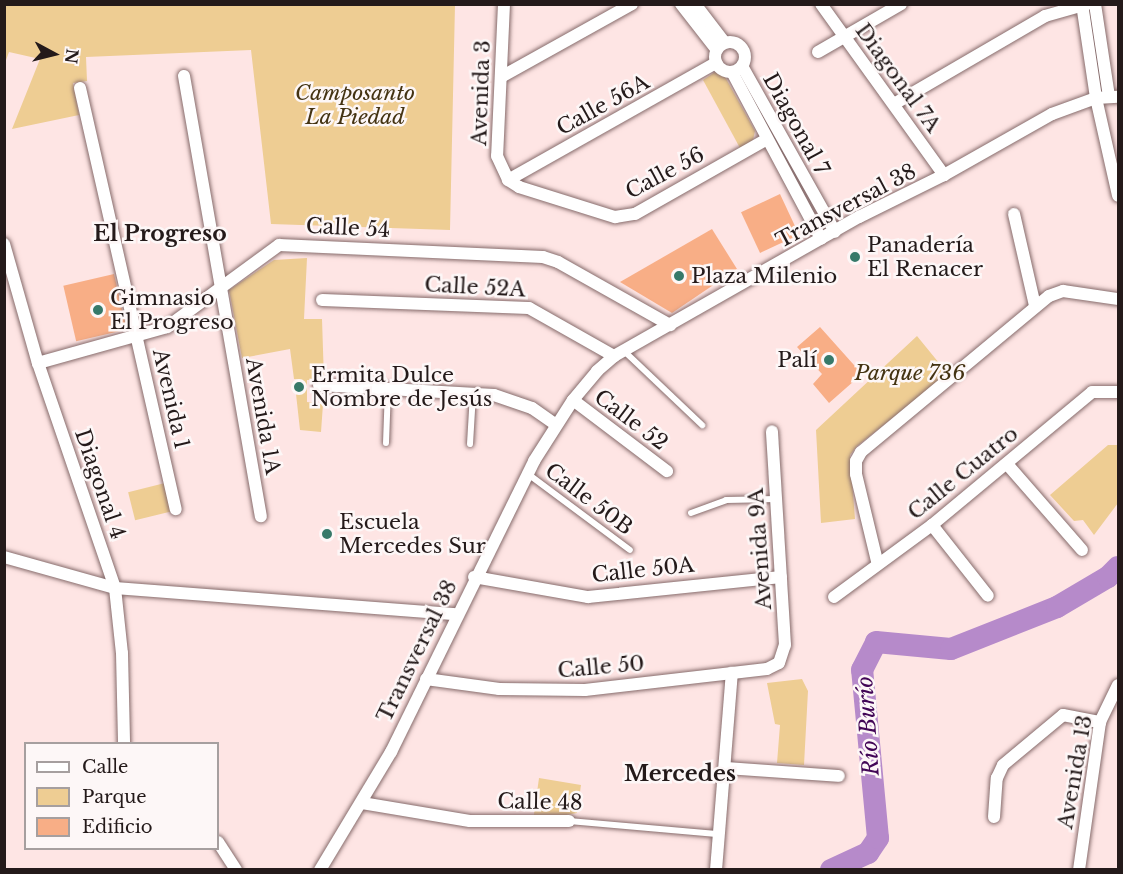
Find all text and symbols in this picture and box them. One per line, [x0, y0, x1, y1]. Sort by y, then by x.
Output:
street label: Diagonal 7A [850, 19, 946, 137]
north arrow [24, 24, 84, 84]
street label: Avenida 3 [467, 40, 495, 146]
text: N [61, 47, 83, 65]
street label: Diagonal 7 [758, 68, 834, 180]
street label: Calle 56A [552, 69, 654, 141]
park label: Camposanto La Piedad [295, 80, 415, 130]
street label: Calle 56 [621, 142, 709, 204]
street label: Transversal 38 [772, 159, 920, 253]
street label: Calle 54 [305, 213, 391, 243]
district label: El Progreso [93, 221, 227, 247]
place label: Panadería El Renacer [867, 232, 983, 282]
marker: Panadería El Renacer [848, 250, 862, 264]
place label: Plaza Milenio [691, 263, 838, 289]
marker: Plaza Milenio [672, 269, 686, 283]
street label: Calle 52A [424, 272, 526, 302]
place label: Gimnasio El Progreso [110, 285, 234, 335]
marker: Gimnasio El Progreso [91, 303, 105, 317]
street label: Avenida 1 [147, 346, 195, 452]
place label: Palí [777, 347, 817, 373]
marker: Palí [822, 353, 836, 367]
street label: Avenida 1A [240, 355, 286, 477]
park label: Parque 736 [854, 360, 966, 386]
place label: Ermita Dulce Nombre de Jesús [311, 362, 492, 412]
marker: Ermita Dulce Nombre de Jesús [292, 380, 306, 394]
street label: Calle 52 [589, 384, 673, 456]
street label: Calle Cuatro [903, 421, 1023, 525]
street label: Diagonal 4 [69, 426, 131, 542]
street label: Calle 50B [540, 458, 638, 540]
street label: Avenida 9A [743, 487, 777, 611]
place label: Escuela Mercedes Sur [339, 509, 486, 559]
marker: Escuela Mercedes Sur [320, 527, 334, 541]
street label: Calle 50A [590, 552, 696, 588]
street label: Transversal 38 [372, 576, 462, 726]
street label: Calle 50 [557, 651, 645, 683]
water label: Río Burío [851, 675, 885, 777]
street label: Avenida 13 [1053, 713, 1097, 831]
legend [24, 742, 219, 850]
text: Calle [82, 756, 128, 778]
district label: Mercedes [624, 761, 736, 787]
text: Parque [82, 786, 147, 808]
street label: Calle 48 [497, 789, 583, 815]
text: Edificio [82, 816, 153, 838]

